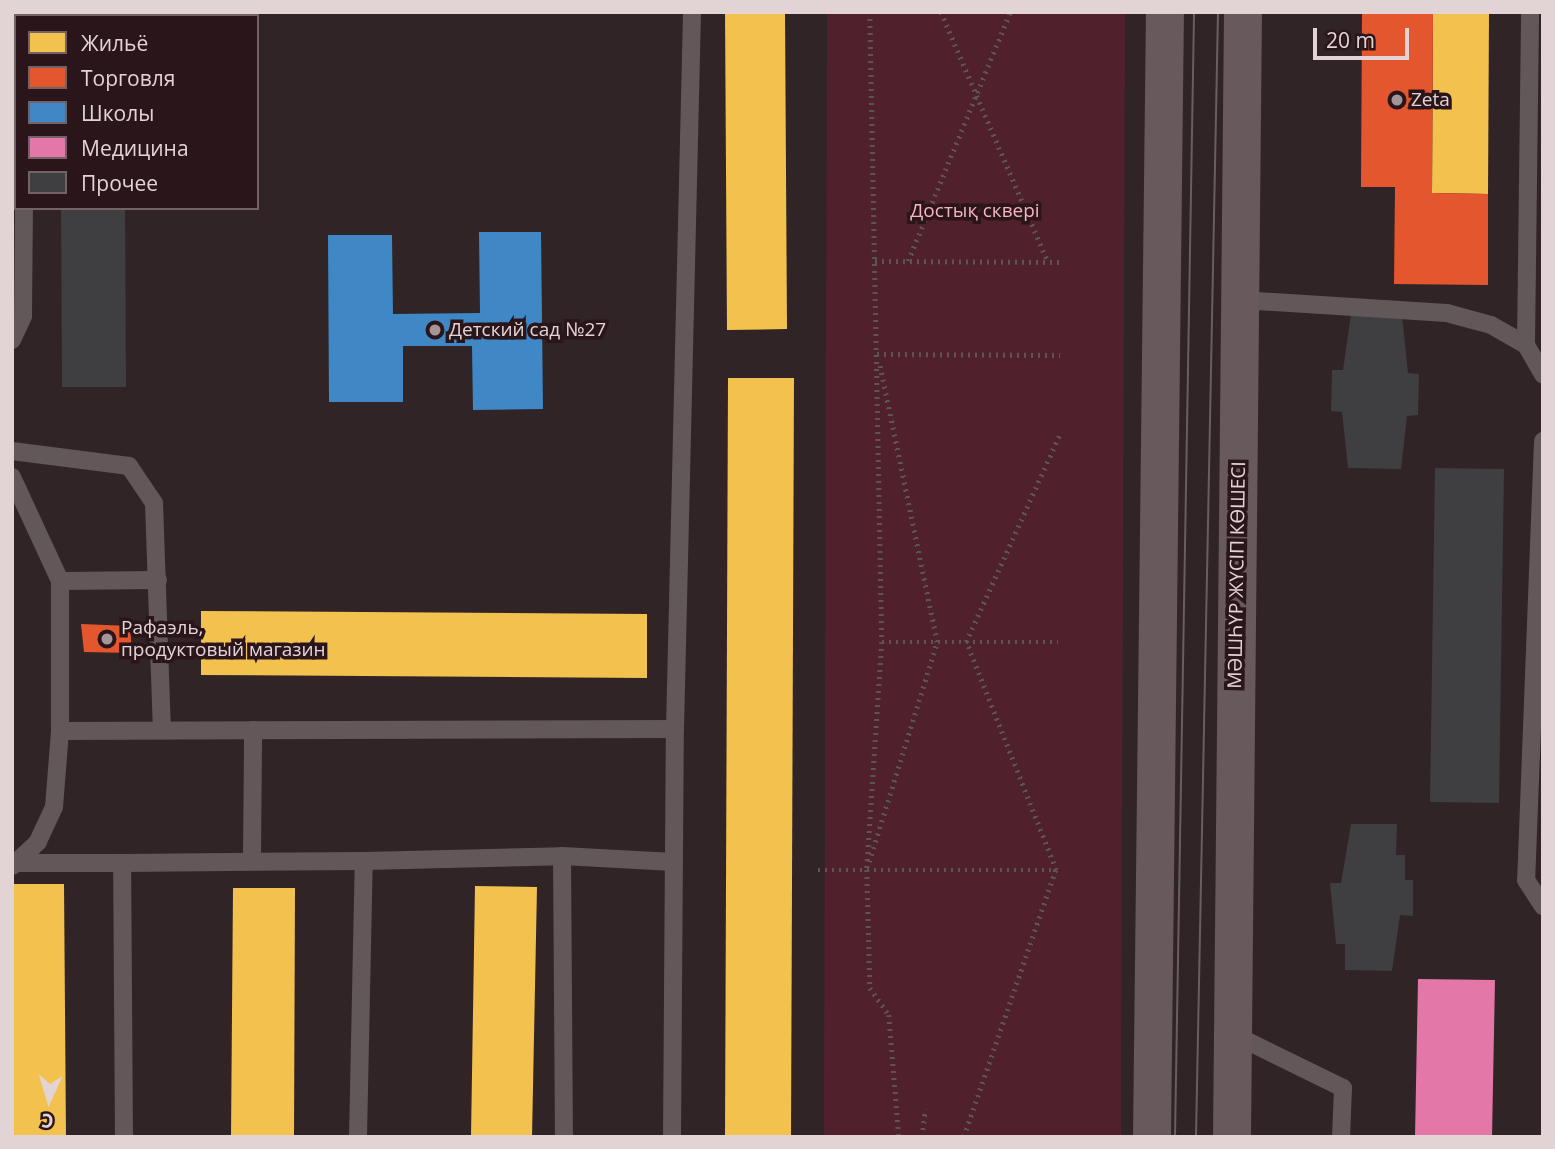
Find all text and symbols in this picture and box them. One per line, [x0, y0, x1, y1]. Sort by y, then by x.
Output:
legend [14, 14, 259, 210]
scale bar [1317, 14, 1413, 58]
text: 20 m [1326, 26, 1375, 54]
text: Жильё [81, 29, 148, 57]
text: Торговля [81, 64, 175, 92]
place label: Zeta [1411, 89, 1450, 111]
marker: Zeta [1389, 92, 1405, 108]
text: Школы [81, 99, 154, 127]
text: Медицина [81, 134, 189, 162]
text: Прочее [81, 169, 158, 197]
park label: Достық сквері [910, 200, 1040, 222]
place label: Детский сад №27 [449, 319, 606, 341]
marker: Детский сад №27 [427, 322, 443, 338]
street label: МӘШҺҮР ЖҮСІП КӨШЕСІ [1224, 461, 1250, 689]
place label: Рафаэль, продуктовый магазин [121, 617, 326, 661]
marker: Рафаэль, продуктовый магазин [99, 631, 115, 647]
north arrow [14, 1065, 84, 1135]
text: С [41, 1108, 54, 1134]

